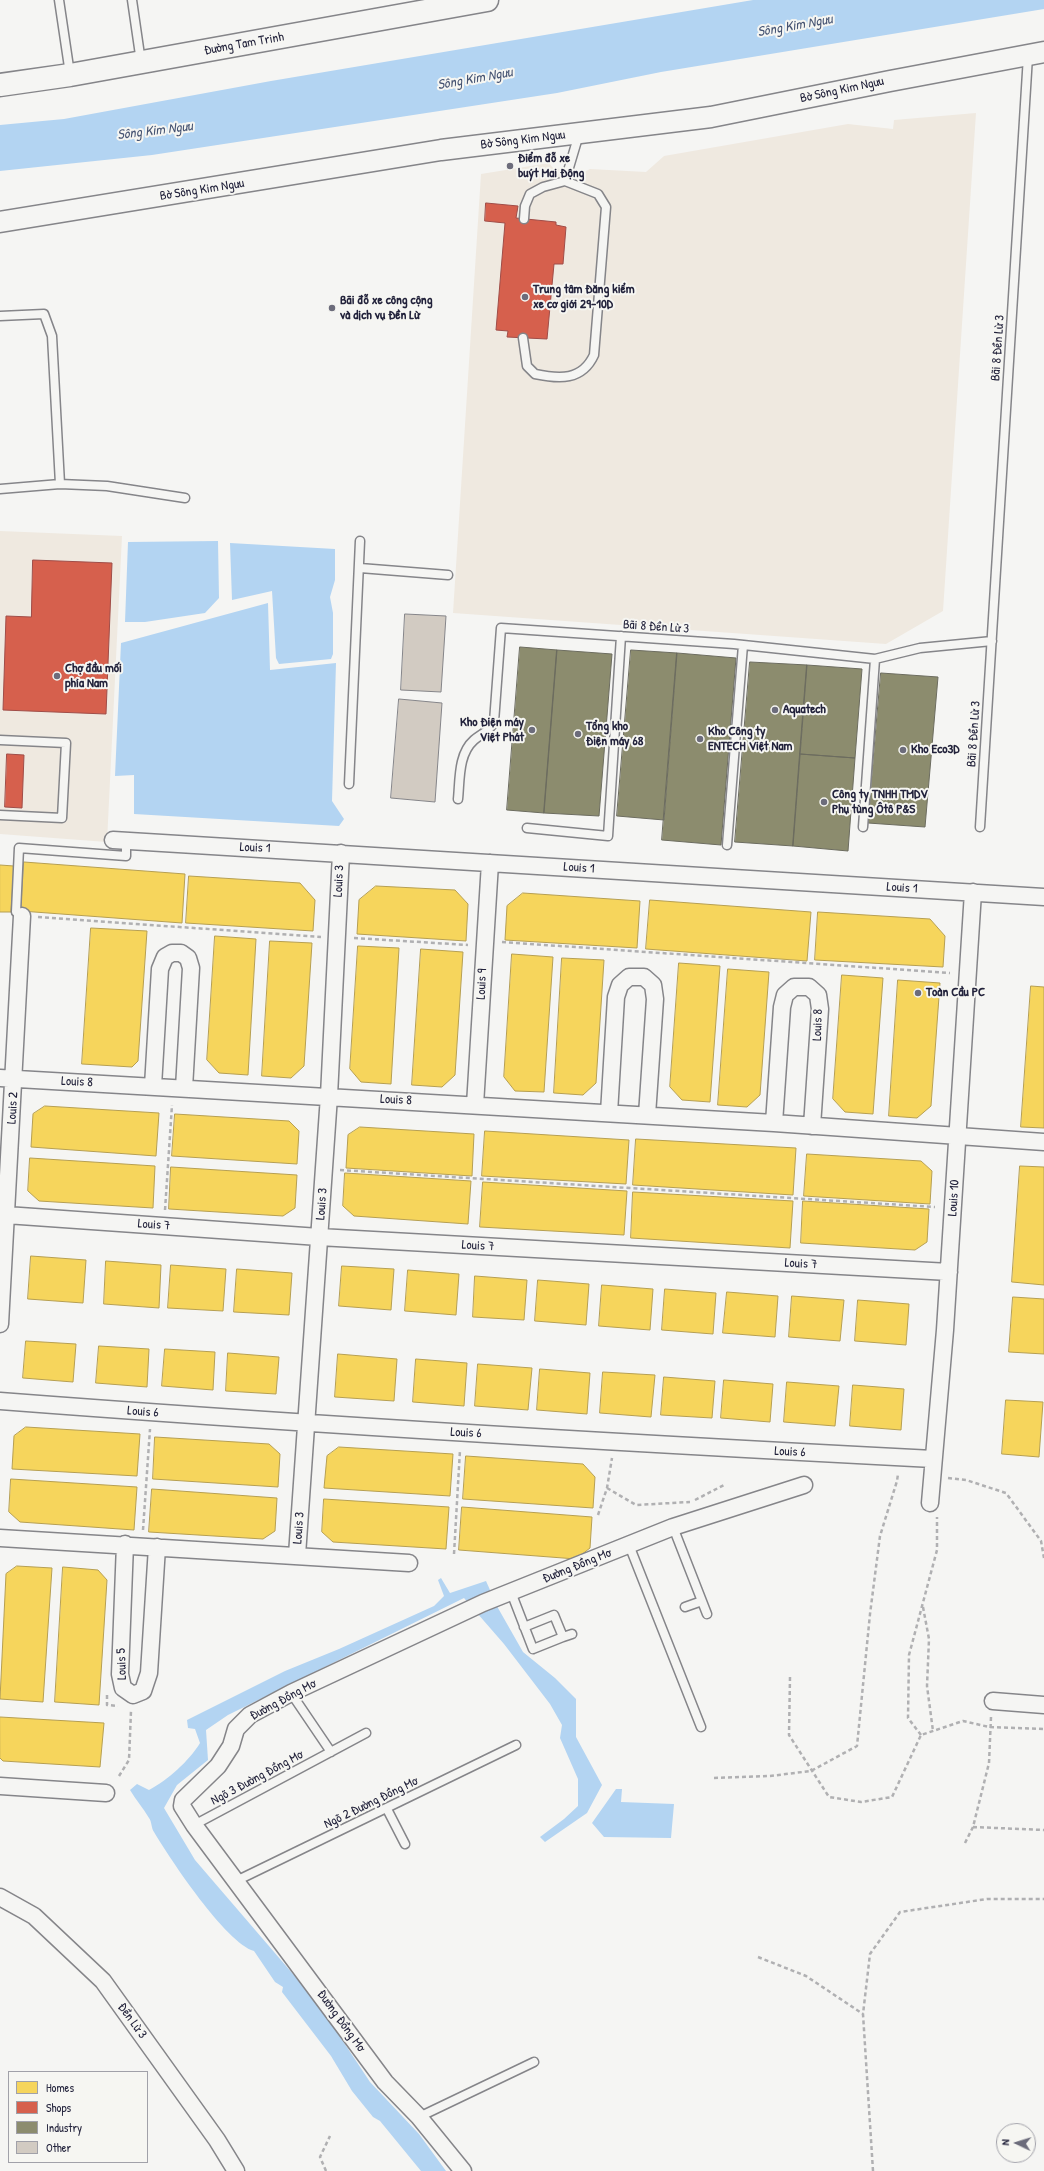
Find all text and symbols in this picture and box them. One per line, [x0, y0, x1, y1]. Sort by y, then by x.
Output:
water label: Sông Kim Ngưu [756, 11, 834, 41]
street label: Đường Tam Trinh [203, 29, 285, 59]
water label: Sông Kim Ngưu [436, 64, 514, 94]
street label: Bờ Sông Kim Ngưu [799, 74, 885, 106]
water label: Sông Kim Ngưu [116, 118, 194, 144]
street label: Bờ Sông Kim Ngưu [480, 127, 566, 153]
place label: Điểm đỗ xe buýt Mai Động [518, 151, 584, 182]
marker: Điểm đỗ xe buýt Mai Động [505, 161, 515, 171]
street label: Bờ Sông Kim Ngưu [159, 176, 245, 204]
place label: Trung tâm Đăng kiểm xe cơ giới 29-10D [533, 282, 635, 313]
marker: Trung tâm Đăng kiểm xe cơ giới 29-10D [520, 292, 530, 302]
place label: Bãi đỗ xe công cộng và dịch vụ Đền Lừ [340, 293, 433, 324]
marker: Bãi đỗ xe công cộng và dịch vụ Đền Lừ [327, 303, 337, 313]
street label: Bãi 8 Đền Lừ 3 [988, 314, 1008, 382]
street label: Bãi 8 Đền Lừ 3 [622, 617, 690, 637]
place label: Chợ đầu mối phía Nam [65, 661, 122, 692]
marker: Chợ đầu mối phía Nam [52, 671, 62, 681]
street label: Bãi 8 Đền Lừ 3 [964, 700, 984, 768]
place label: Aquatech [783, 702, 826, 718]
marker: Aquatech [770, 705, 780, 715]
place label: Kho Điện máy Việt Phát [460, 715, 524, 746]
place label: Tổng kho Điện máy 68 [586, 719, 643, 750]
place label: Kho Công ty ENTECH Việt Nam [708, 724, 792, 755]
marker: Kho Điện máy Việt Phát [527, 725, 537, 735]
marker: Tổng kho Điện máy 68 [573, 729, 583, 739]
marker: Kho Công ty ENTECH Việt Nam [695, 734, 705, 744]
place label: Kho Eco3D [911, 742, 960, 758]
marker: Kho Eco3D [898, 745, 908, 755]
place label: Công ty TNHH TMDV Phụ tùng Ôtô P&S [832, 787, 927, 818]
marker: Công ty TNHH TMDV Phụ tùng Ôtô P&S [819, 797, 829, 807]
street label: Louis 1 [239, 839, 271, 857]
street label: Louis 1 [563, 859, 595, 877]
street label: Louis 3 [330, 865, 348, 897]
street label: Louis 1 [886, 879, 918, 897]
street label: Louis 9 [473, 968, 491, 1000]
place label: Toàn Cầu PC [926, 985, 985, 1001]
marker: Toàn Cầu PC [913, 988, 923, 998]
street label: Louis 8 [810, 1009, 826, 1041]
street label: Louis 8 [61, 1073, 93, 1091]
street label: Louis 2 [4, 1091, 22, 1125]
street label: Louis 8 [380, 1091, 412, 1109]
street label: Louis 10 [945, 1179, 963, 1217]
street label: Louis 3 [313, 1187, 331, 1221]
street label: Louis 7 [137, 1216, 171, 1234]
street label: Louis 7 [461, 1237, 495, 1255]
street label: Louis 7 [784, 1255, 818, 1273]
street label: Louis 6 [127, 1403, 159, 1421]
street label: Louis 6 [450, 1424, 482, 1442]
street label: Louis 6 [774, 1443, 806, 1461]
street label: Louis 3 [290, 1511, 308, 1545]
street label: Đường Đồng Mơ [541, 1545, 613, 1587]
street label: Louis 5 [114, 1648, 130, 1680]
street label: Đường Đồng Mơ [247, 1676, 319, 1724]
street label: Ngõ 3 Đường Đồng Mơ [208, 1747, 306, 1809]
street label: Ngõ 2 Đường Đồng Mơ [322, 1774, 420, 1832]
street label: Đường Đồng Mơ [313, 1987, 369, 2055]
street label: Đền Lừ 3 [114, 2000, 150, 2042]
legend [8, 2071, 148, 2163]
text: Homes [46, 2079, 74, 2096]
text: Shops [46, 2099, 71, 2116]
text: Industry [46, 2119, 82, 2136]
north arrow [996, 2123, 1036, 2163]
text: Other [46, 2139, 71, 2156]
text: N [998, 2139, 1012, 2146]

